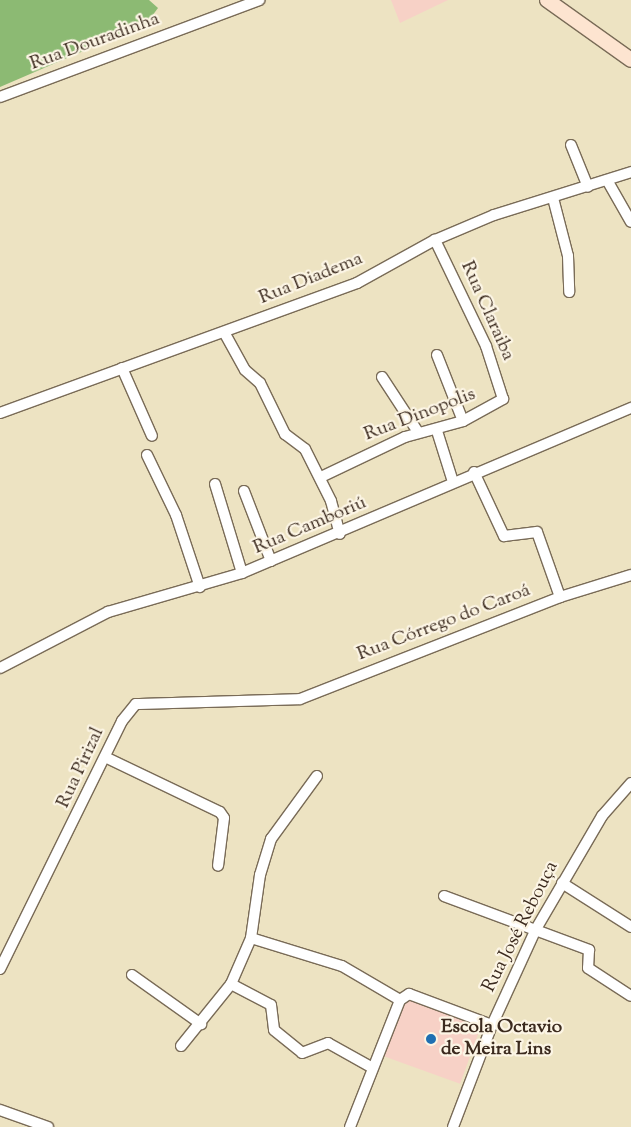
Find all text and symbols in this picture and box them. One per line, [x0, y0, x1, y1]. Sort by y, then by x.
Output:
street label: Rua Douradinha [27, 8, 163, 76]
street label: Rua Diadema [256, 248, 366, 310]
street label: Rua Claraiba [455, 258, 519, 364]
street label: Rua Dinopolis [361, 383, 479, 447]
street label: Rua Camboriú [250, 492, 370, 560]
street label: Rua Córrego do Caroá [354, 579, 534, 667]
street label: Rua Pirizal [52, 724, 110, 812]
street label: Rua José Rebouça [478, 858, 564, 996]
place label: Escola Octavio de Meira Lins [441, 1017, 562, 1061]
marker: Escola Octavio de Meira Lins [425, 1033, 437, 1045]

